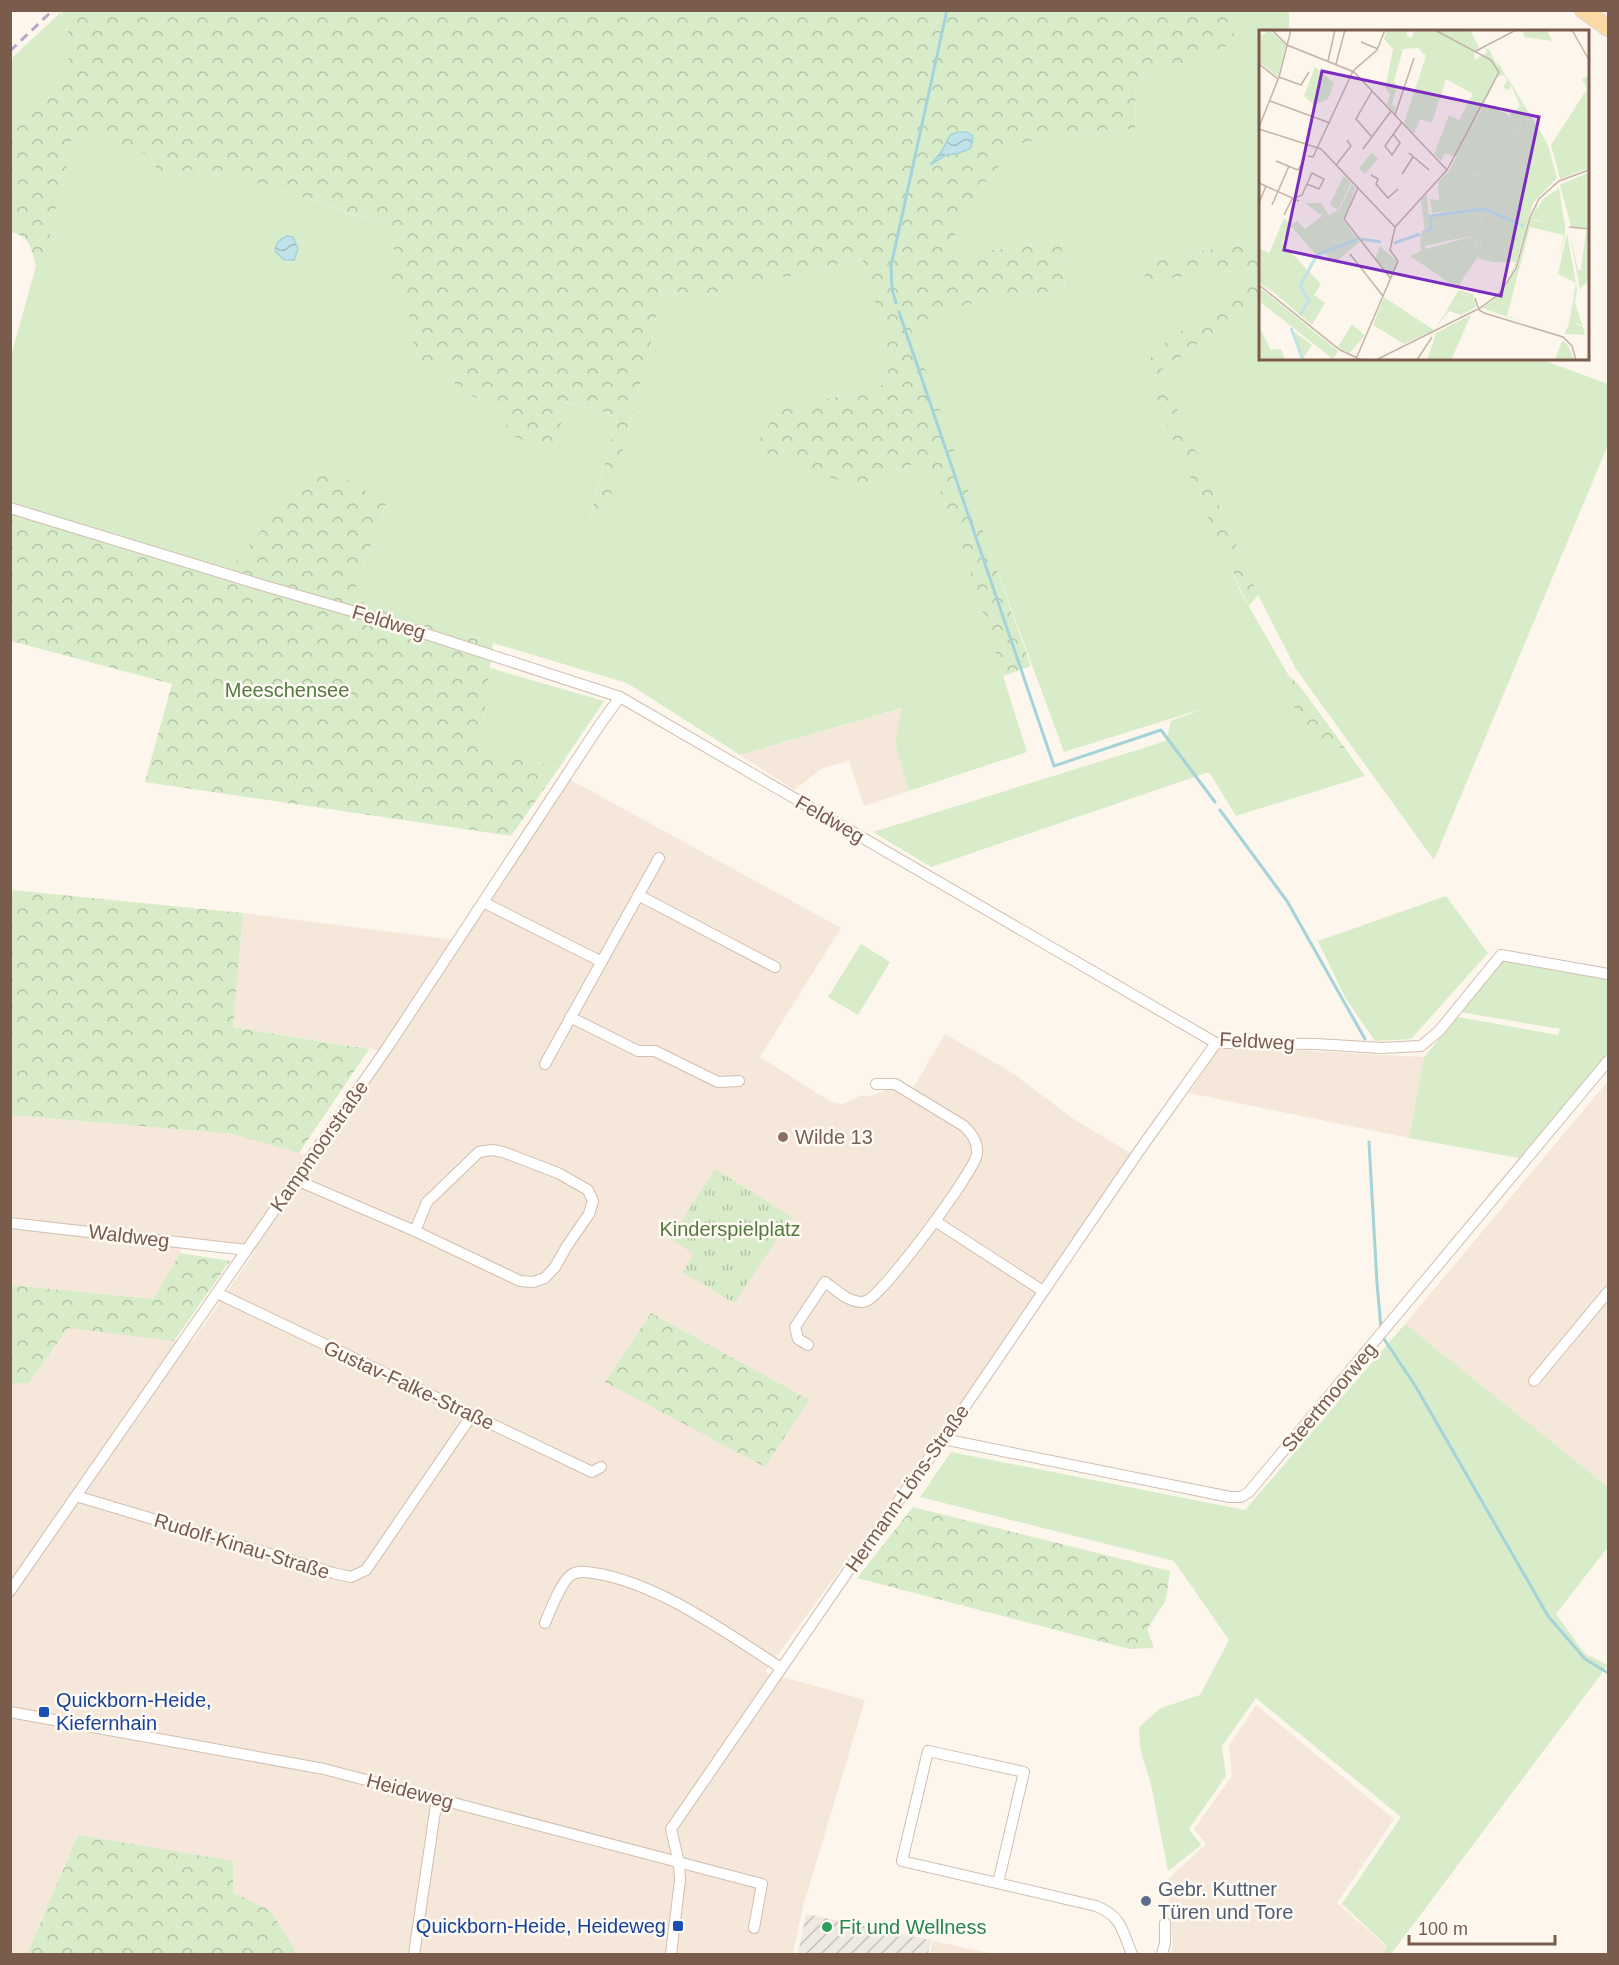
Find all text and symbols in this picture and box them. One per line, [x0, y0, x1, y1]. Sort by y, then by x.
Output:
inset map [1259, 30, 1589, 360]
street label: Feldweg [350, 600, 428, 644]
park label: Meeschensee [225, 679, 349, 701]
street label: Feldweg [792, 791, 868, 847]
street label: Feldweg [1219, 1028, 1295, 1054]
street label: Kampmoorstraße [266, 1076, 372, 1216]
place label: Wilde 13 [795, 1126, 873, 1148]
marker: Wilde 13 [776, 1130, 790, 1144]
park label: Kinderspielplatz [659, 1218, 801, 1240]
street label: Waldweg [87, 1220, 171, 1252]
street label: Gustav-Falke-Straße [320, 1336, 498, 1434]
street label: Steertmoorweg [1277, 1338, 1381, 1456]
street label: Hermann-Löns-Straße [841, 1400, 973, 1576]
street label: Rudolf-Kinau-Straße [152, 1509, 332, 1583]
place label: Quickborn-Heide, Kiefernhain [56, 1689, 212, 1734]
marker: Quickborn-Heide, Kiefernhain [37, 1705, 51, 1719]
street label: Heideweg [364, 1769, 456, 1813]
place label: Gebr. Kuttner Türen und Tore [1158, 1878, 1293, 1923]
marker: Gebr. Kuttner Türen und Tore [1139, 1894, 1153, 1908]
scale bar [1409, 1908, 1554, 1946]
place label: Quickborn-Heide, Heideweg [416, 1915, 666, 1937]
place label: Fit und Wellness [839, 1916, 986, 1938]
marker: Quickborn-Heide, Heideweg [671, 1919, 685, 1933]
text: 100 m [1418, 1919, 1468, 1939]
marker: Fit und Wellness [820, 1920, 834, 1934]

